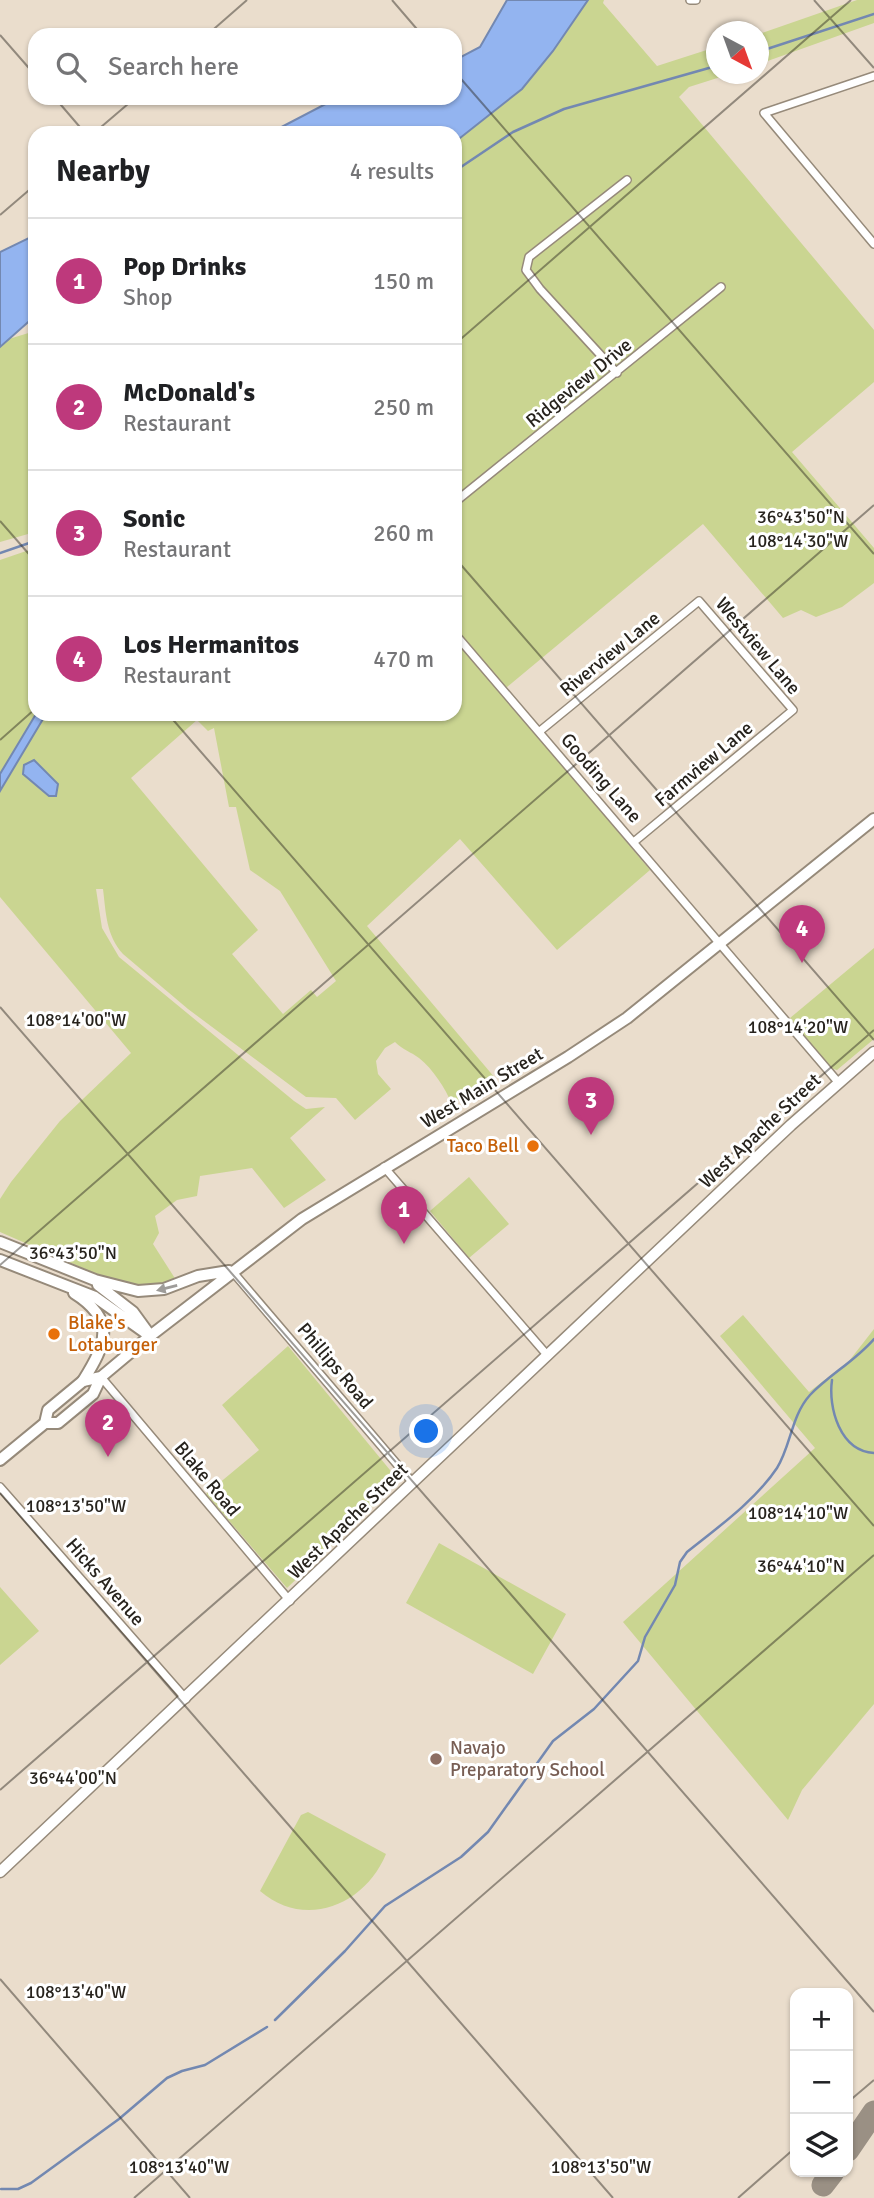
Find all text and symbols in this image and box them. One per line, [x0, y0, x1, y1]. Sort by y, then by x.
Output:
north arrow [706, 21, 769, 84]
search box [28, 28, 462, 105]
icon: search [52, 48, 90, 86]
text: Search here [108, 51, 239, 83]
text: Nearby [56, 153, 150, 190]
text: 4 results [350, 157, 434, 186]
text: Pop Drinks [123, 251, 246, 283]
text: 1 [73, 267, 85, 296]
text: 150 m [373, 267, 434, 296]
text: Shop [123, 283, 172, 312]
street label: Ridgeview Drive [521, 333, 637, 433]
text: McDonald's [123, 377, 255, 409]
text: 2 [73, 393, 85, 422]
text: 250 m [373, 393, 434, 422]
text: Restaurant [123, 409, 231, 438]
text: Sonic [123, 503, 185, 535]
text: 36°43'50"N [757, 506, 845, 528]
text: 3 [73, 519, 85, 548]
text: 260 m [373, 519, 434, 548]
text: 108°14'30"W [748, 530, 848, 552]
text: Restaurant [123, 535, 231, 564]
street label: Westview Lane [710, 592, 806, 700]
street label: Riverview Lane [555, 606, 665, 702]
text: Los Hermanitos [123, 629, 299, 661]
text: 4 [73, 645, 85, 674]
text: 470 m [373, 645, 434, 674]
text: Restaurant [123, 661, 231, 690]
street label: Farmview Lane [650, 716, 758, 812]
street label: Gooding Lane [556, 728, 646, 828]
pin: 4 [779, 905, 825, 963]
text: 108°14'00"W [26, 1009, 126, 1031]
text: 108°14'20"W [748, 1016, 848, 1038]
street label: West Main Street [417, 1042, 548, 1134]
street label: West Apache Street [694, 1068, 826, 1194]
pin: 3 [568, 1077, 614, 1135]
place label: Taco Bell [447, 1134, 519, 1158]
marker: Taco Bell [525, 1138, 541, 1154]
pin: 1 [381, 1186, 427, 1244]
text: 36°43'50"N [29, 1242, 117, 1264]
one-way arrow [155, 1283, 177, 1294]
place label: Blake's Lotaburger [68, 1311, 157, 1357]
street label: Phillips Road [292, 1318, 378, 1414]
marker: Blake's Lotaburger [46, 1326, 62, 1342]
pin: 2 [85, 1399, 131, 1457]
your location [409, 1414, 443, 1448]
street label: Blake Road [169, 1437, 245, 1521]
street label: West Apache Street [283, 1457, 413, 1584]
text: 108°13'50"W [26, 1495, 126, 1517]
text: 108°14'10"W [748, 1502, 848, 1524]
street label: Hicks Avenue [60, 1533, 150, 1631]
text: 36°44'10"N [757, 1555, 845, 1577]
place label: Navajo Preparatory School [450, 1736, 605, 1782]
marker: Navajo Preparatory School [428, 1751, 444, 1767]
text: 36°44'00"N [29, 1767, 117, 1789]
text: 108°13'40"W [26, 1981, 126, 2003]
map controls [790, 1988, 853, 2177]
button: + [790, 1988, 853, 2051]
button: − [790, 2051, 853, 2114]
button: layers [790, 2114, 853, 2177]
text: 108°13'40"W [129, 2156, 229, 2178]
text: 108°13'50"W [551, 2156, 651, 2178]

